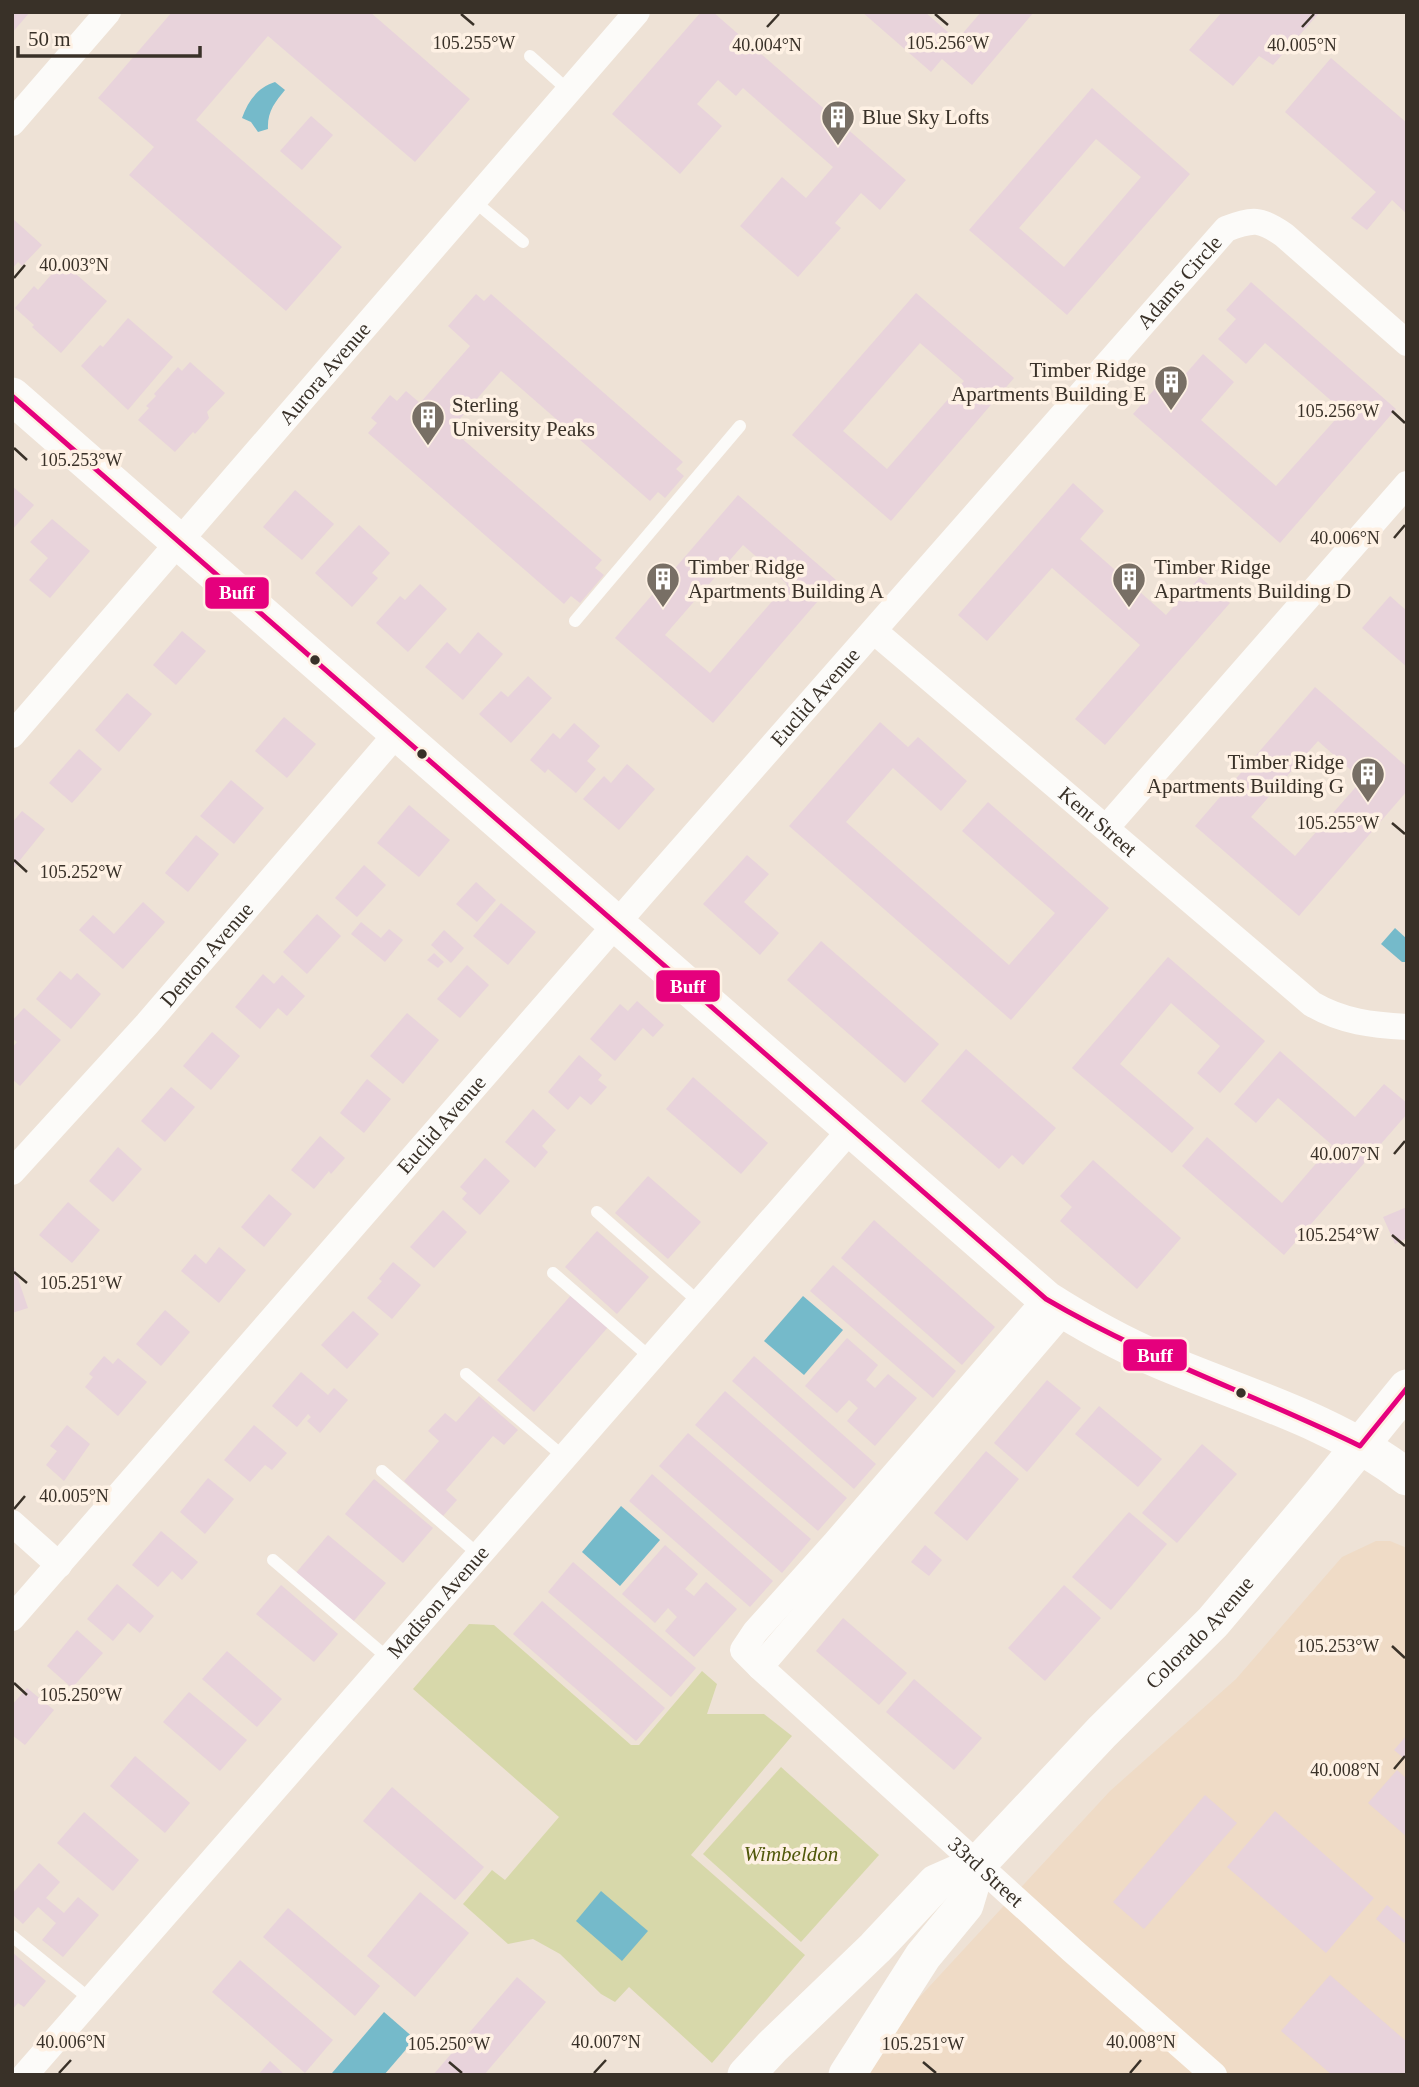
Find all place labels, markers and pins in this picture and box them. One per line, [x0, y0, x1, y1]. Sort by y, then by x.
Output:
building icon: Blue Sky Lofts [819, 98, 857, 147]
place label: Blue Sky Lofts [862, 105, 989, 129]
place label: Timber Ridge Apartments Building E [951, 358, 1146, 406]
building icon: Timber Ridge Apartments Building E [1152, 363, 1190, 412]
place label: Sterling University Peaks [452, 393, 595, 441]
building icon: Sterling University Peaks [409, 398, 447, 447]
place label: Timber Ridge Apartments Building A [688, 555, 885, 603]
place label: Timber Ridge Apartments Building D [1154, 555, 1351, 603]
building icon: Timber Ridge Apartments Building A [644, 560, 682, 609]
building icon: Timber Ridge Apartments Building D [1110, 560, 1148, 609]
unlabelled marker [308, 653, 322, 667]
unlabelled marker [415, 747, 429, 761]
place label: Timber Ridge Apartments Building G [1147, 750, 1344, 798]
building icon: Timber Ridge Apartments Building G [1349, 755, 1387, 804]
unlabelled marker [1234, 1386, 1248, 1400]

